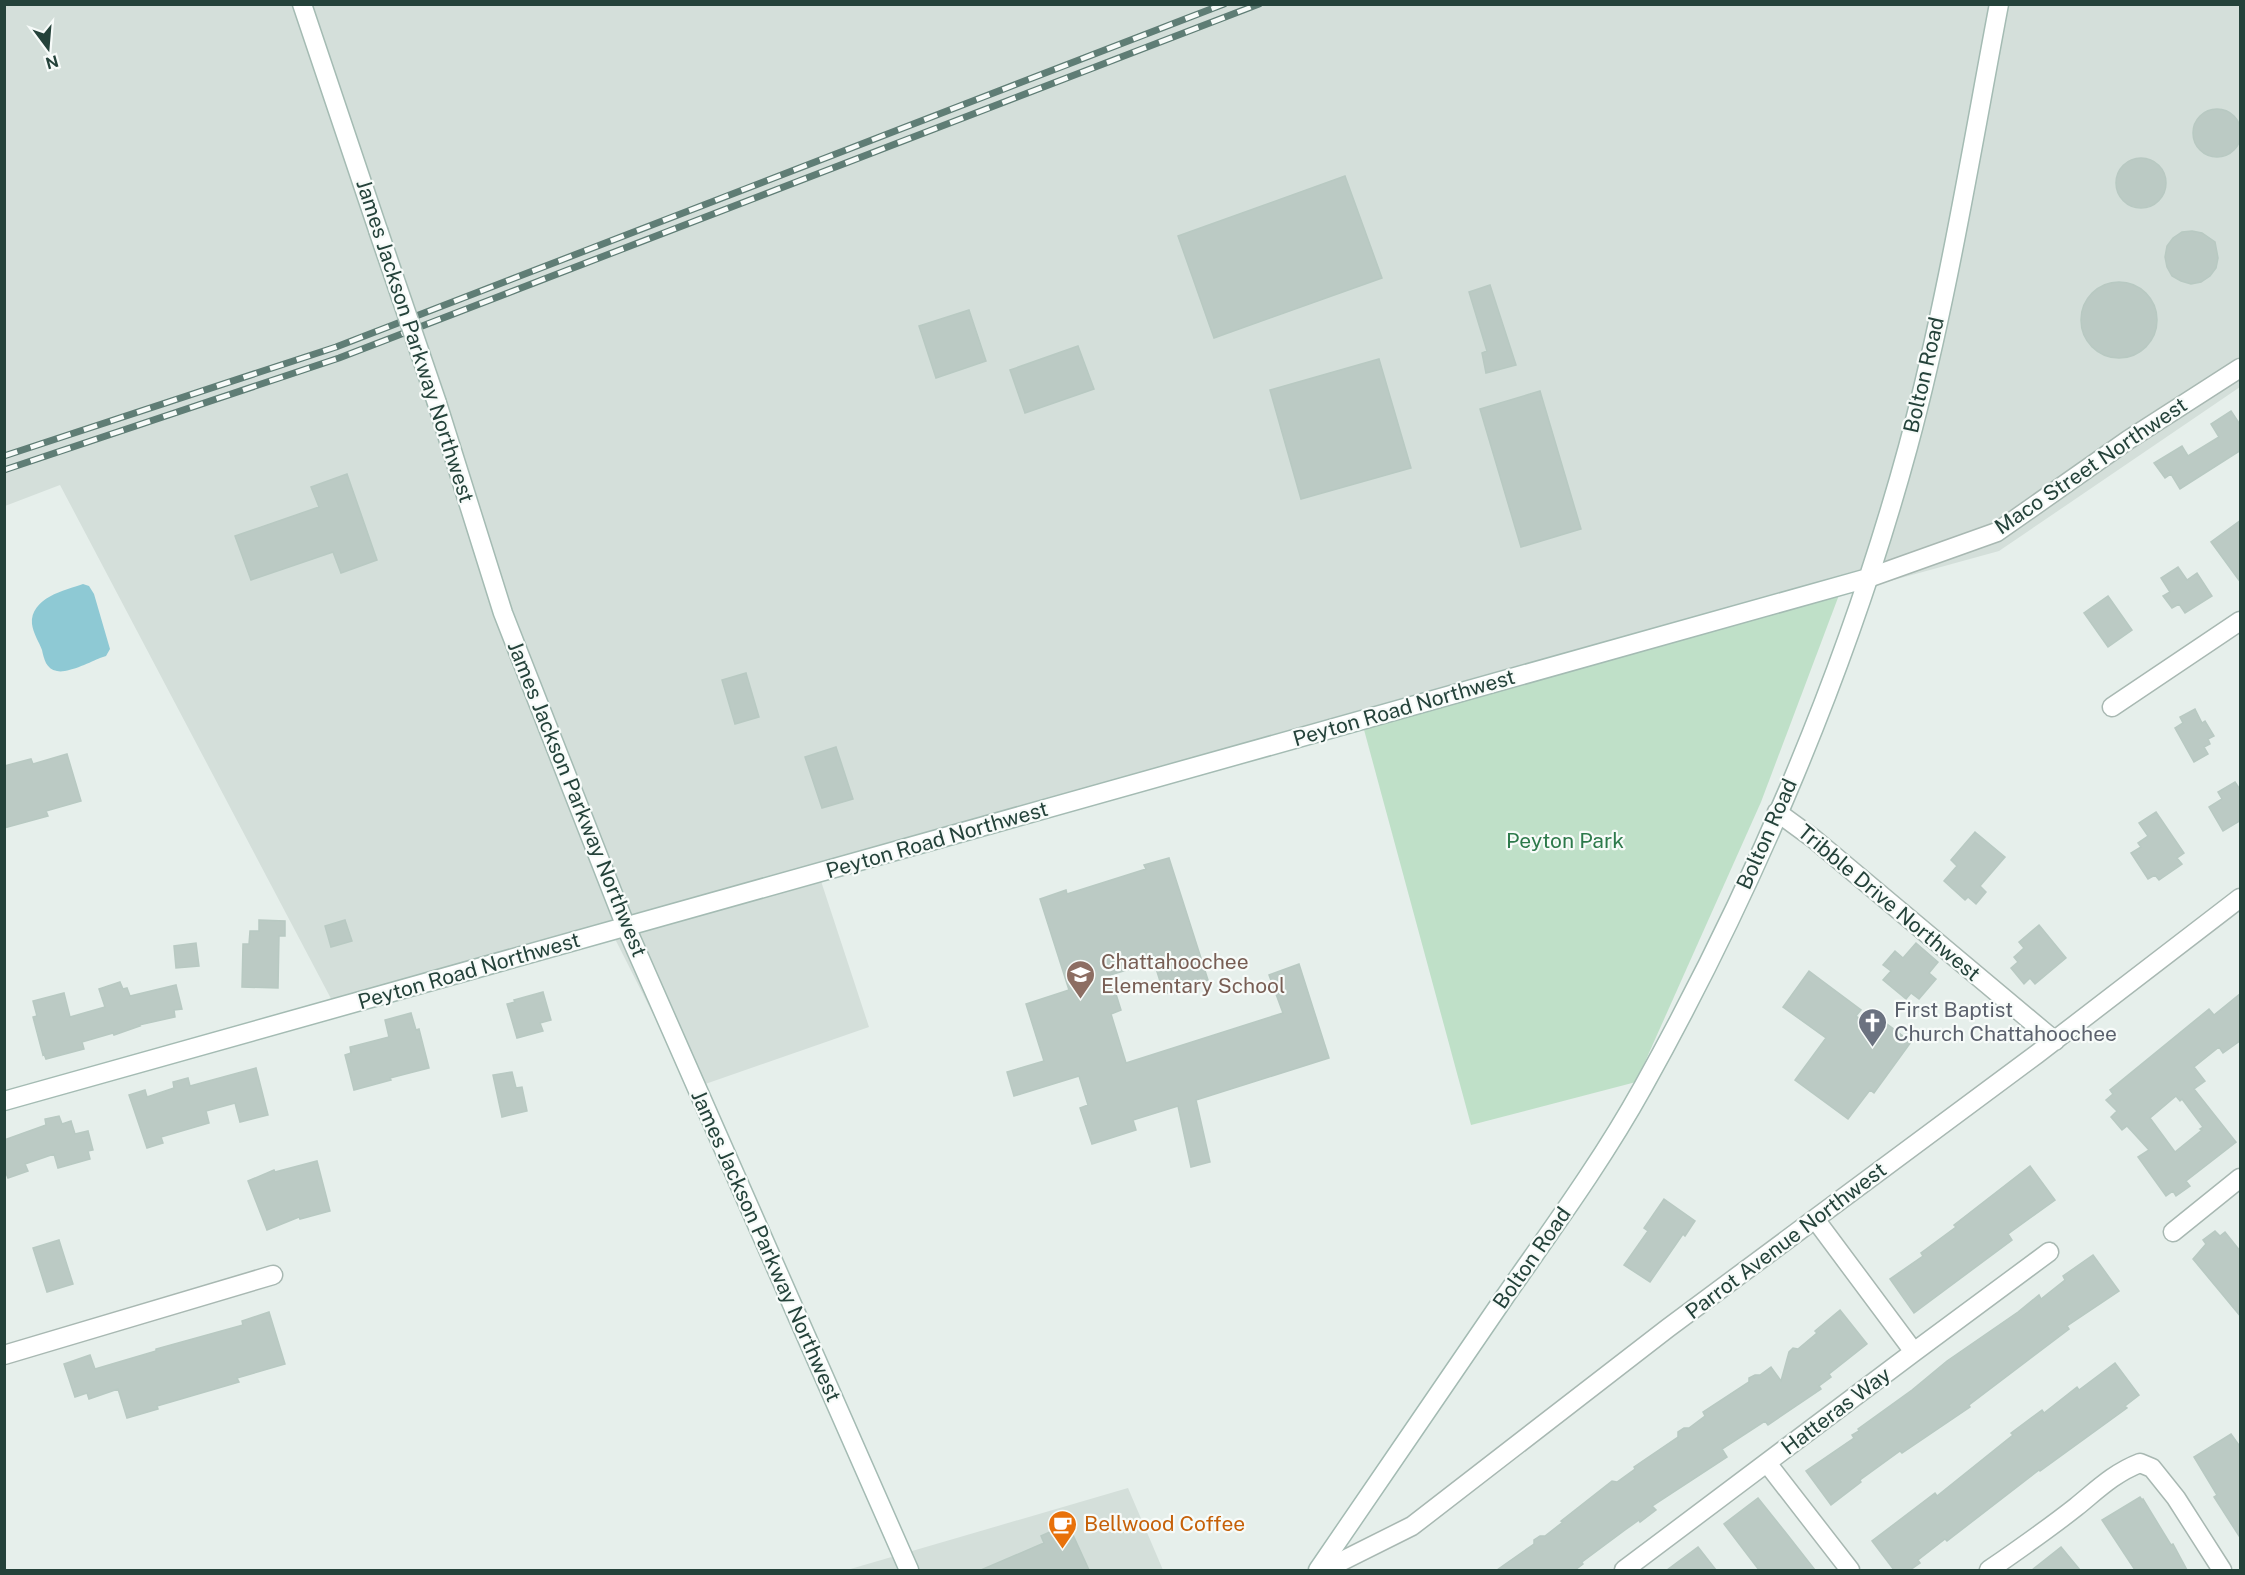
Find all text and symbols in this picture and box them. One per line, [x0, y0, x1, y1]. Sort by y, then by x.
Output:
north arrow [18, 18, 78, 78]
text: N [43, 51, 61, 73]
street label: James Jackson Parkway Northwest [351, 176, 480, 506]
street label: Bolton Road [1898, 314, 1949, 435]
street label: Maco Street Northwest [1990, 392, 2192, 539]
street label: James Jackson Parkway Northwest [502, 637, 652, 960]
street label: Peyton Road Northwest [1290, 664, 1518, 751]
street label: Bolton Road [1731, 775, 1802, 893]
street label: Peyton Road Northwest [823, 796, 1051, 883]
street label: Tribble Drive Northwest [1793, 819, 1986, 986]
park label: Peyton Park [1506, 828, 1624, 853]
street label: Peyton Road Northwest [355, 927, 583, 1014]
place label: Chattahoochee Elementary School [1101, 949, 1285, 998]
school or university icon: Chattahoochee Elementary School [1064, 958, 1096, 1000]
place label: First Baptist Church Chattahoochee [1894, 997, 2117, 1046]
church icon: First Baptist Church Chattahoochee [1857, 1006, 1889, 1048]
street label: James Jackson Parkway Northwest [686, 1086, 847, 1405]
street label: Parrot Avenue Northwest [1680, 1157, 1891, 1324]
street label: Bolton Road [1487, 1202, 1576, 1313]
street label: Hatteras Way [1776, 1361, 1895, 1460]
cafe icon: Bellwood Coffee [1047, 1508, 1079, 1550]
place label: Bellwood Coffee [1084, 1511, 1245, 1536]

